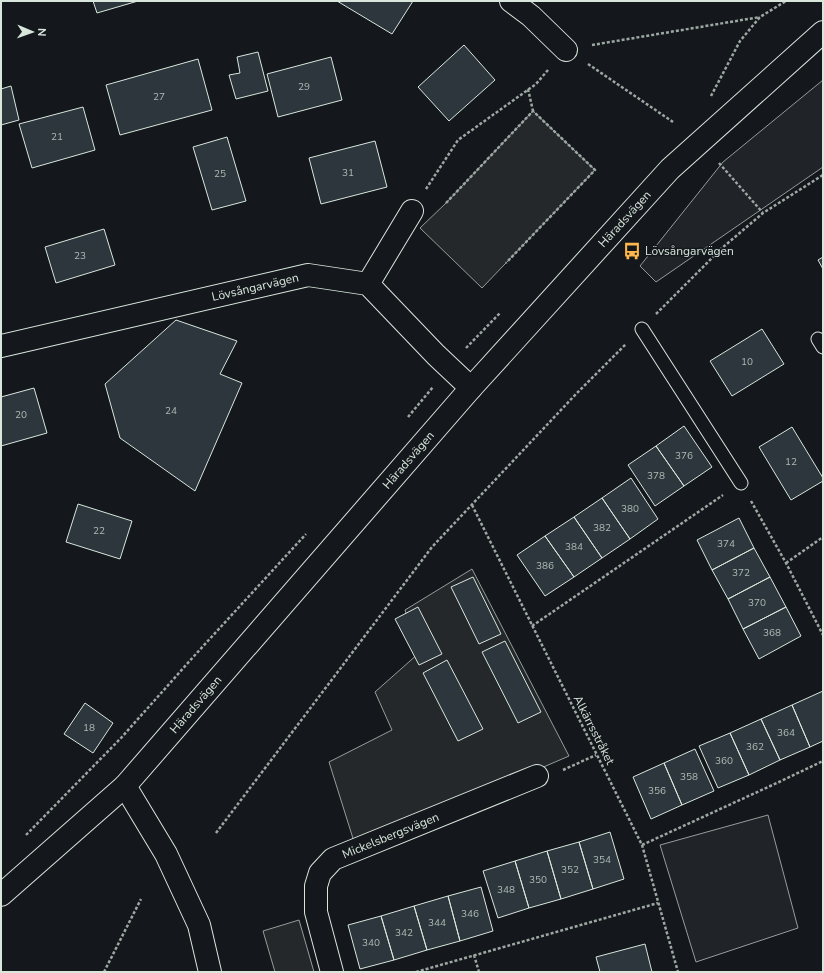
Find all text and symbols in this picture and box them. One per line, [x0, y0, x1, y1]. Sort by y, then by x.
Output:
north arrow [12, 12, 52, 52]
text: N [34, 28, 49, 37]
house number: 29 [298, 80, 310, 94]
house number: 27 [153, 90, 165, 104]
house number: 21 [51, 130, 63, 144]
house number: 31 [342, 166, 354, 180]
house number: 25 [214, 167, 226, 181]
street label: Häradsvägen [595, 187, 655, 251]
bus stop icon: Lövsångarvägen [622, 241, 642, 261]
place label: Lövsångarvägen [645, 243, 734, 259]
house number: 23 [74, 249, 86, 263]
street label: Lövsångarvägen [210, 269, 300, 305]
house number: 10 [741, 355, 753, 369]
house number: 24 [165, 404, 177, 418]
house number: 20 [15, 408, 27, 422]
street label: Häradsvägen [379, 428, 438, 492]
house number: 376 [675, 449, 693, 463]
house number: 12 [785, 455, 797, 469]
house number: 378 [647, 469, 665, 483]
house number: 380 [621, 502, 639, 516]
house number: 382 [593, 521, 611, 535]
house number: 22 [93, 524, 105, 538]
house number: 374 [717, 537, 735, 551]
house number: 384 [565, 540, 583, 554]
house number: 386 [536, 559, 554, 573]
house number: 372 [732, 566, 750, 580]
house number: 370 [748, 596, 766, 610]
house number: 368 [763, 626, 781, 640]
street label: Häradsvägen [166, 672, 225, 737]
street label: Alkärrsstråket [570, 693, 619, 768]
house number: 18 [83, 721, 95, 735]
house number: 364 [777, 726, 795, 740]
house number: 362 [746, 740, 764, 754]
house number: 360 [715, 754, 733, 768]
house number: 358 [680, 770, 698, 784]
house number: 356 [648, 784, 666, 798]
street label: Mickelsbergsvägen [340, 809, 441, 862]
house number: 354 [593, 853, 611, 867]
house number: 352 [561, 863, 579, 877]
house number: 350 [529, 873, 547, 887]
house number: 348 [497, 883, 515, 897]
house number: 346 [461, 907, 479, 921]
house number: 344 [428, 916, 446, 930]
house number: 342 [395, 926, 413, 940]
house number: 340 [362, 936, 380, 950]

